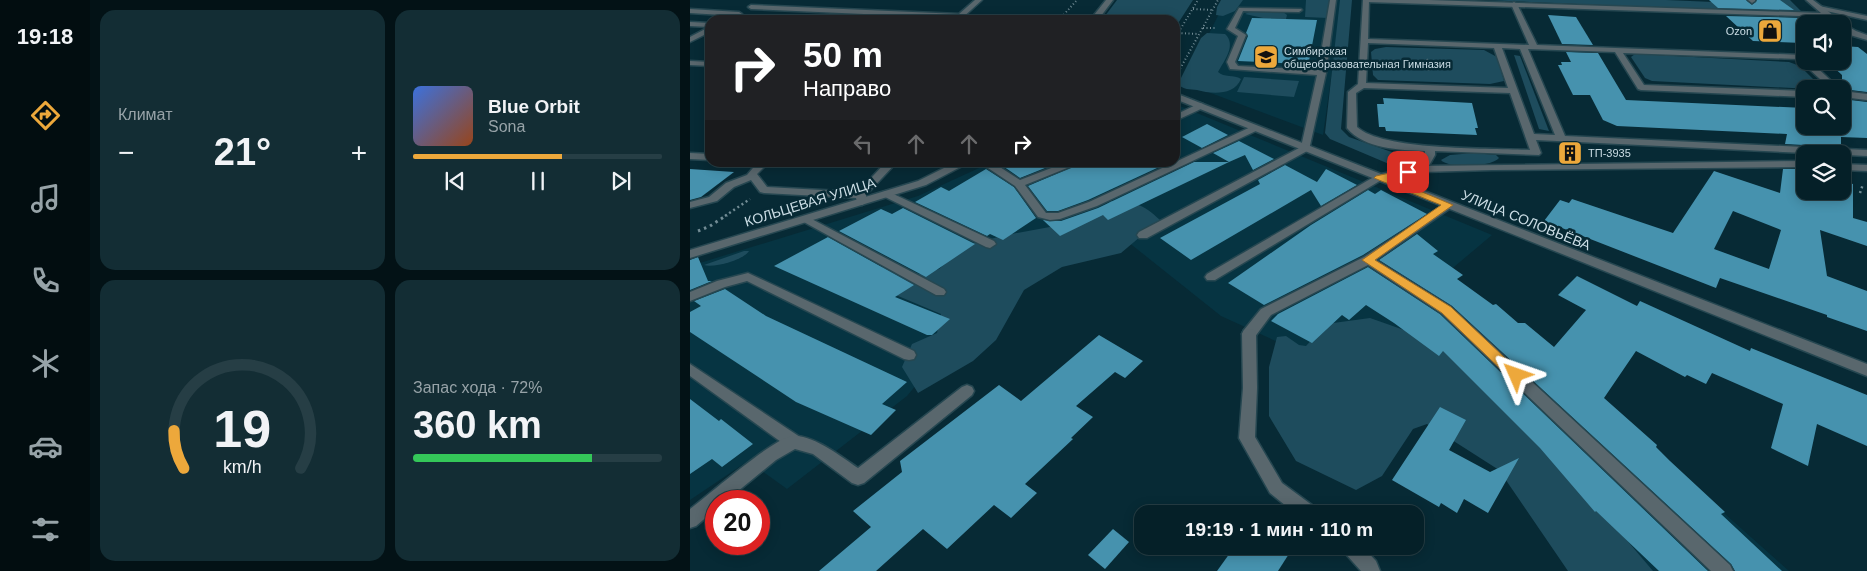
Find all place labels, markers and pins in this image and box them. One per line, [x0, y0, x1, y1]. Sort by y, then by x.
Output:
shop icon: Ozon [1757, 18, 1783, 44]
place label: Ozon [1726, 25, 1752, 37]
school or university icon: Симбирская общеобразовательная Гимназия [1253, 44, 1279, 70]
place label: Симбирская общеобразовательная Гимназия [1284, 45, 1451, 70]
building icon: ТП-3935 [1557, 140, 1583, 166]
place label: ТП-3935 [1588, 147, 1631, 159]
pin [1387, 151, 1429, 193]

